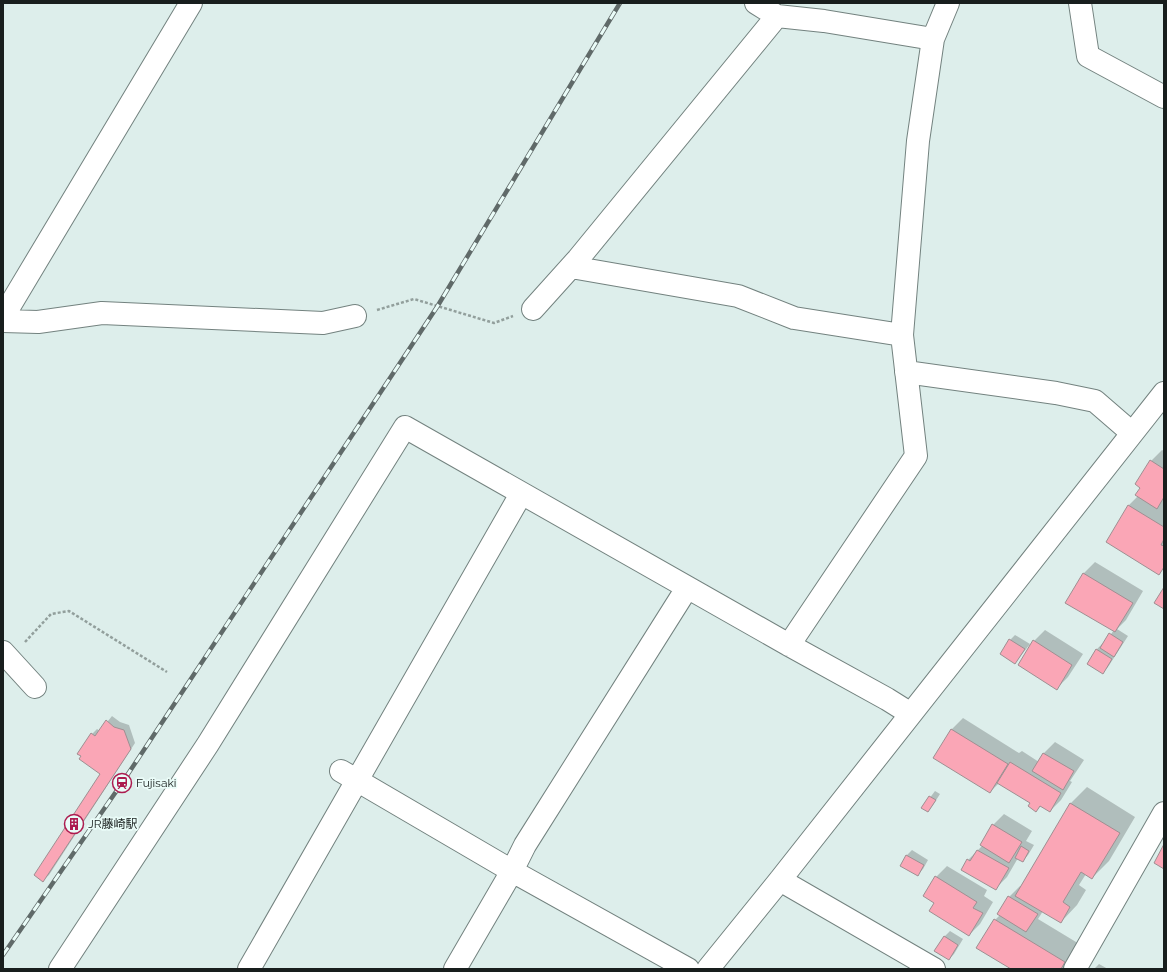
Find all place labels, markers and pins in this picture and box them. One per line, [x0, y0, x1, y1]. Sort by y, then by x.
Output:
station icon: Fujisaki [111, 772, 133, 794]
place label: Fujisaki [136, 776, 176, 790]
building icon: JR藤崎駅 [63, 813, 85, 835]
place label: JR藤崎駅 [88, 817, 138, 831]

